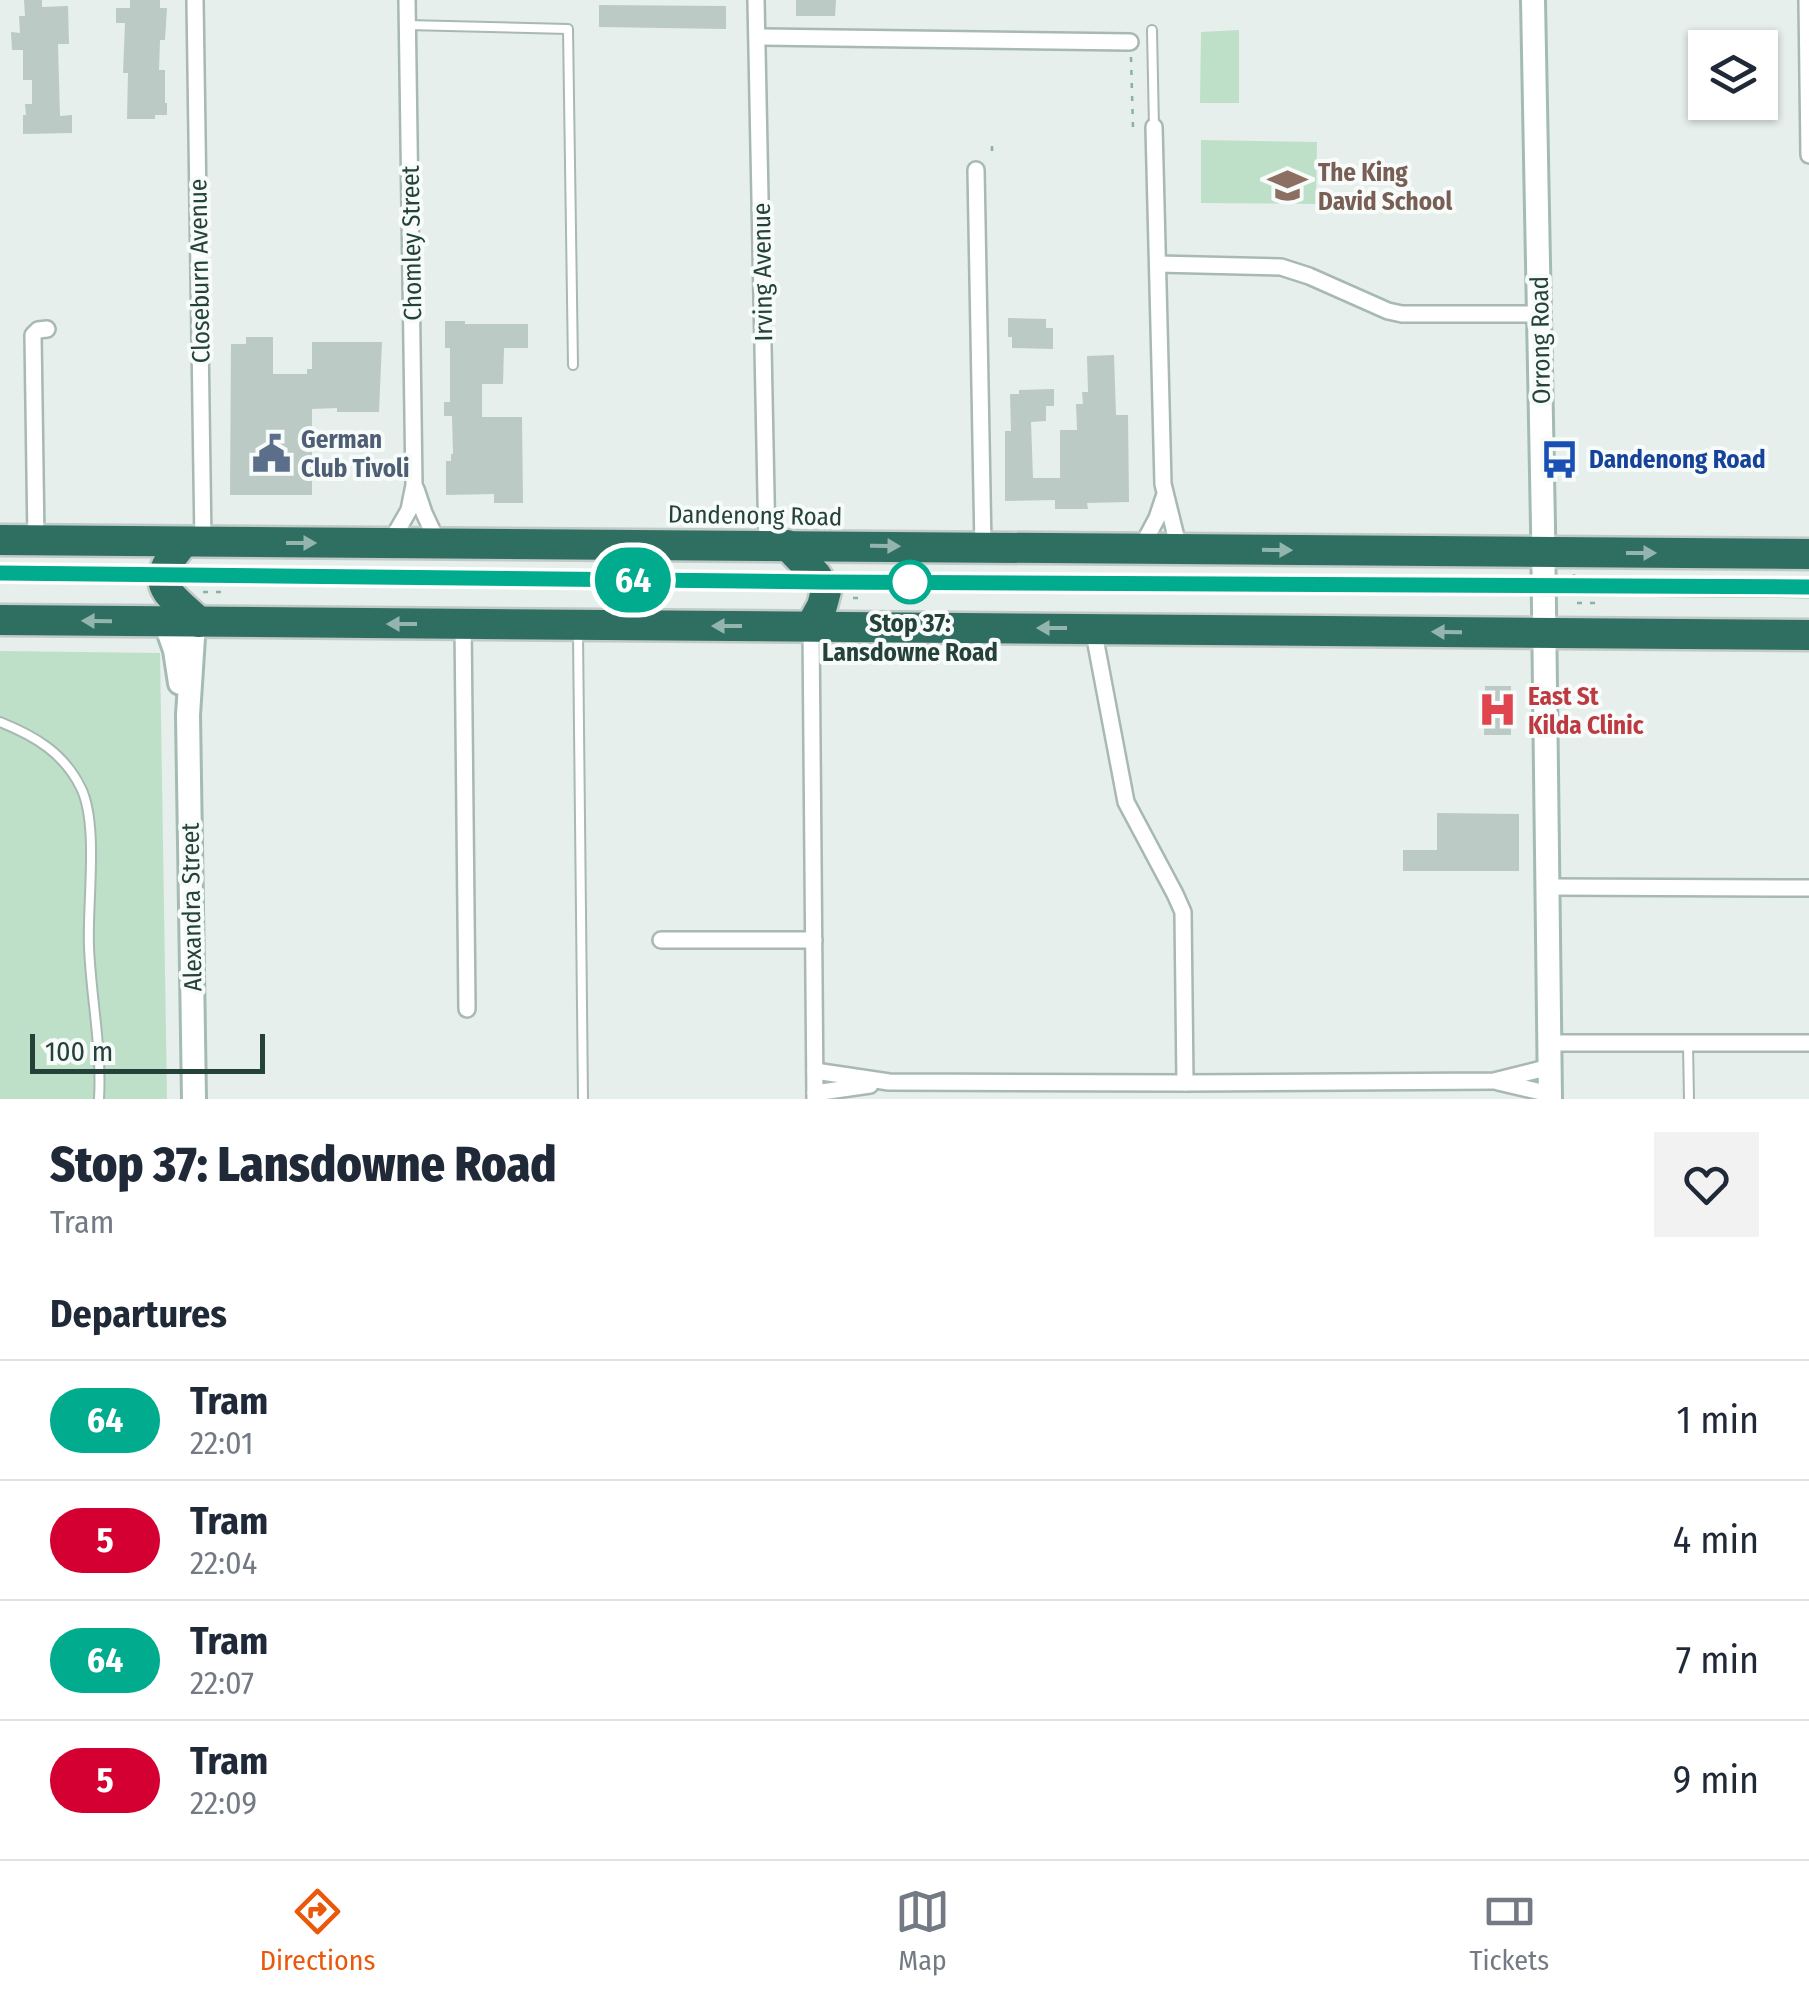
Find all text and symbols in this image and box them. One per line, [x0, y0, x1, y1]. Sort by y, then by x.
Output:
map controls [1688, 30, 1778, 120]
button: layers [1688, 30, 1778, 120]
place label: The King David School [1318, 158, 1452, 217]
street label: Chomley Street [396, 164, 428, 321]
school or university icon: The King David School [1267, 165, 1309, 207]
street label: Closeburn Avenue [183, 179, 217, 363]
street label: Irving Avenue [747, 202, 779, 342]
street label: Orrong Road [1525, 276, 1557, 404]
place label: German Club Tivoli [301, 425, 409, 484]
public building icon: German Club Tivoli [250, 432, 292, 474]
bus stop icon: Dandenong Road [1538, 438, 1580, 480]
place label: Dandenong Road [1589, 445, 1766, 475]
street label: Dandenong Road [668, 499, 842, 533]
one-way arrow [285, 535, 317, 551]
one-way arrow [869, 538, 901, 554]
one-way arrow [1261, 542, 1293, 558]
one-way arrow [1625, 546, 1657, 562]
line badge: 64 [588, 548, 678, 612]
text: 64 [615, 559, 651, 601]
marker: Stop 37: Lansdowne Road [889, 561, 931, 603]
place label: Stop 37: Lansdowne Road [822, 609, 998, 668]
one-way arrow [80, 613, 112, 629]
one-way arrow [386, 616, 418, 632]
one-way arrow [711, 618, 743, 634]
one-way arrow [1036, 620, 1068, 636]
one-way arrow [1431, 624, 1463, 640]
place label: East St Kilda Clinic [1528, 682, 1644, 741]
hospital icon: East St Kilda Clinic [1477, 689, 1519, 731]
street label: Alexandra Street [176, 822, 208, 992]
scale bar [30, 1029, 265, 1074]
text: 100 m [45, 1035, 113, 1068]
button: heart [1654, 1132, 1759, 1237]
text: Stop 37: Lansdowne Road [50, 1136, 557, 1194]
text: Tram [50, 1203, 114, 1241]
text: Departures [50, 1291, 227, 1337]
text: Tram [190, 1378, 268, 1424]
text: 1 min [1676, 1397, 1759, 1443]
text: 64 [87, 1399, 123, 1441]
text: 22:01 [190, 1424, 253, 1462]
text: Tram [190, 1498, 268, 1544]
text: 4 min [1673, 1517, 1759, 1563]
text: 5 [96, 1519, 114, 1561]
text: 22:04 [190, 1544, 257, 1582]
text: Tram [190, 1618, 268, 1664]
text: 7 min [1676, 1637, 1759, 1683]
text: 64 [87, 1639, 123, 1681]
text: 22:07 [190, 1664, 254, 1702]
text: Tram [190, 1738, 268, 1784]
text: 9 min [1673, 1757, 1759, 1803]
text: 5 [96, 1759, 114, 1801]
text: 22:09 [190, 1784, 257, 1822]
tab: Directions [260, 1884, 376, 1977]
tab: Map [895, 1884, 950, 1977]
tab: Tickets [1469, 1884, 1549, 1977]

